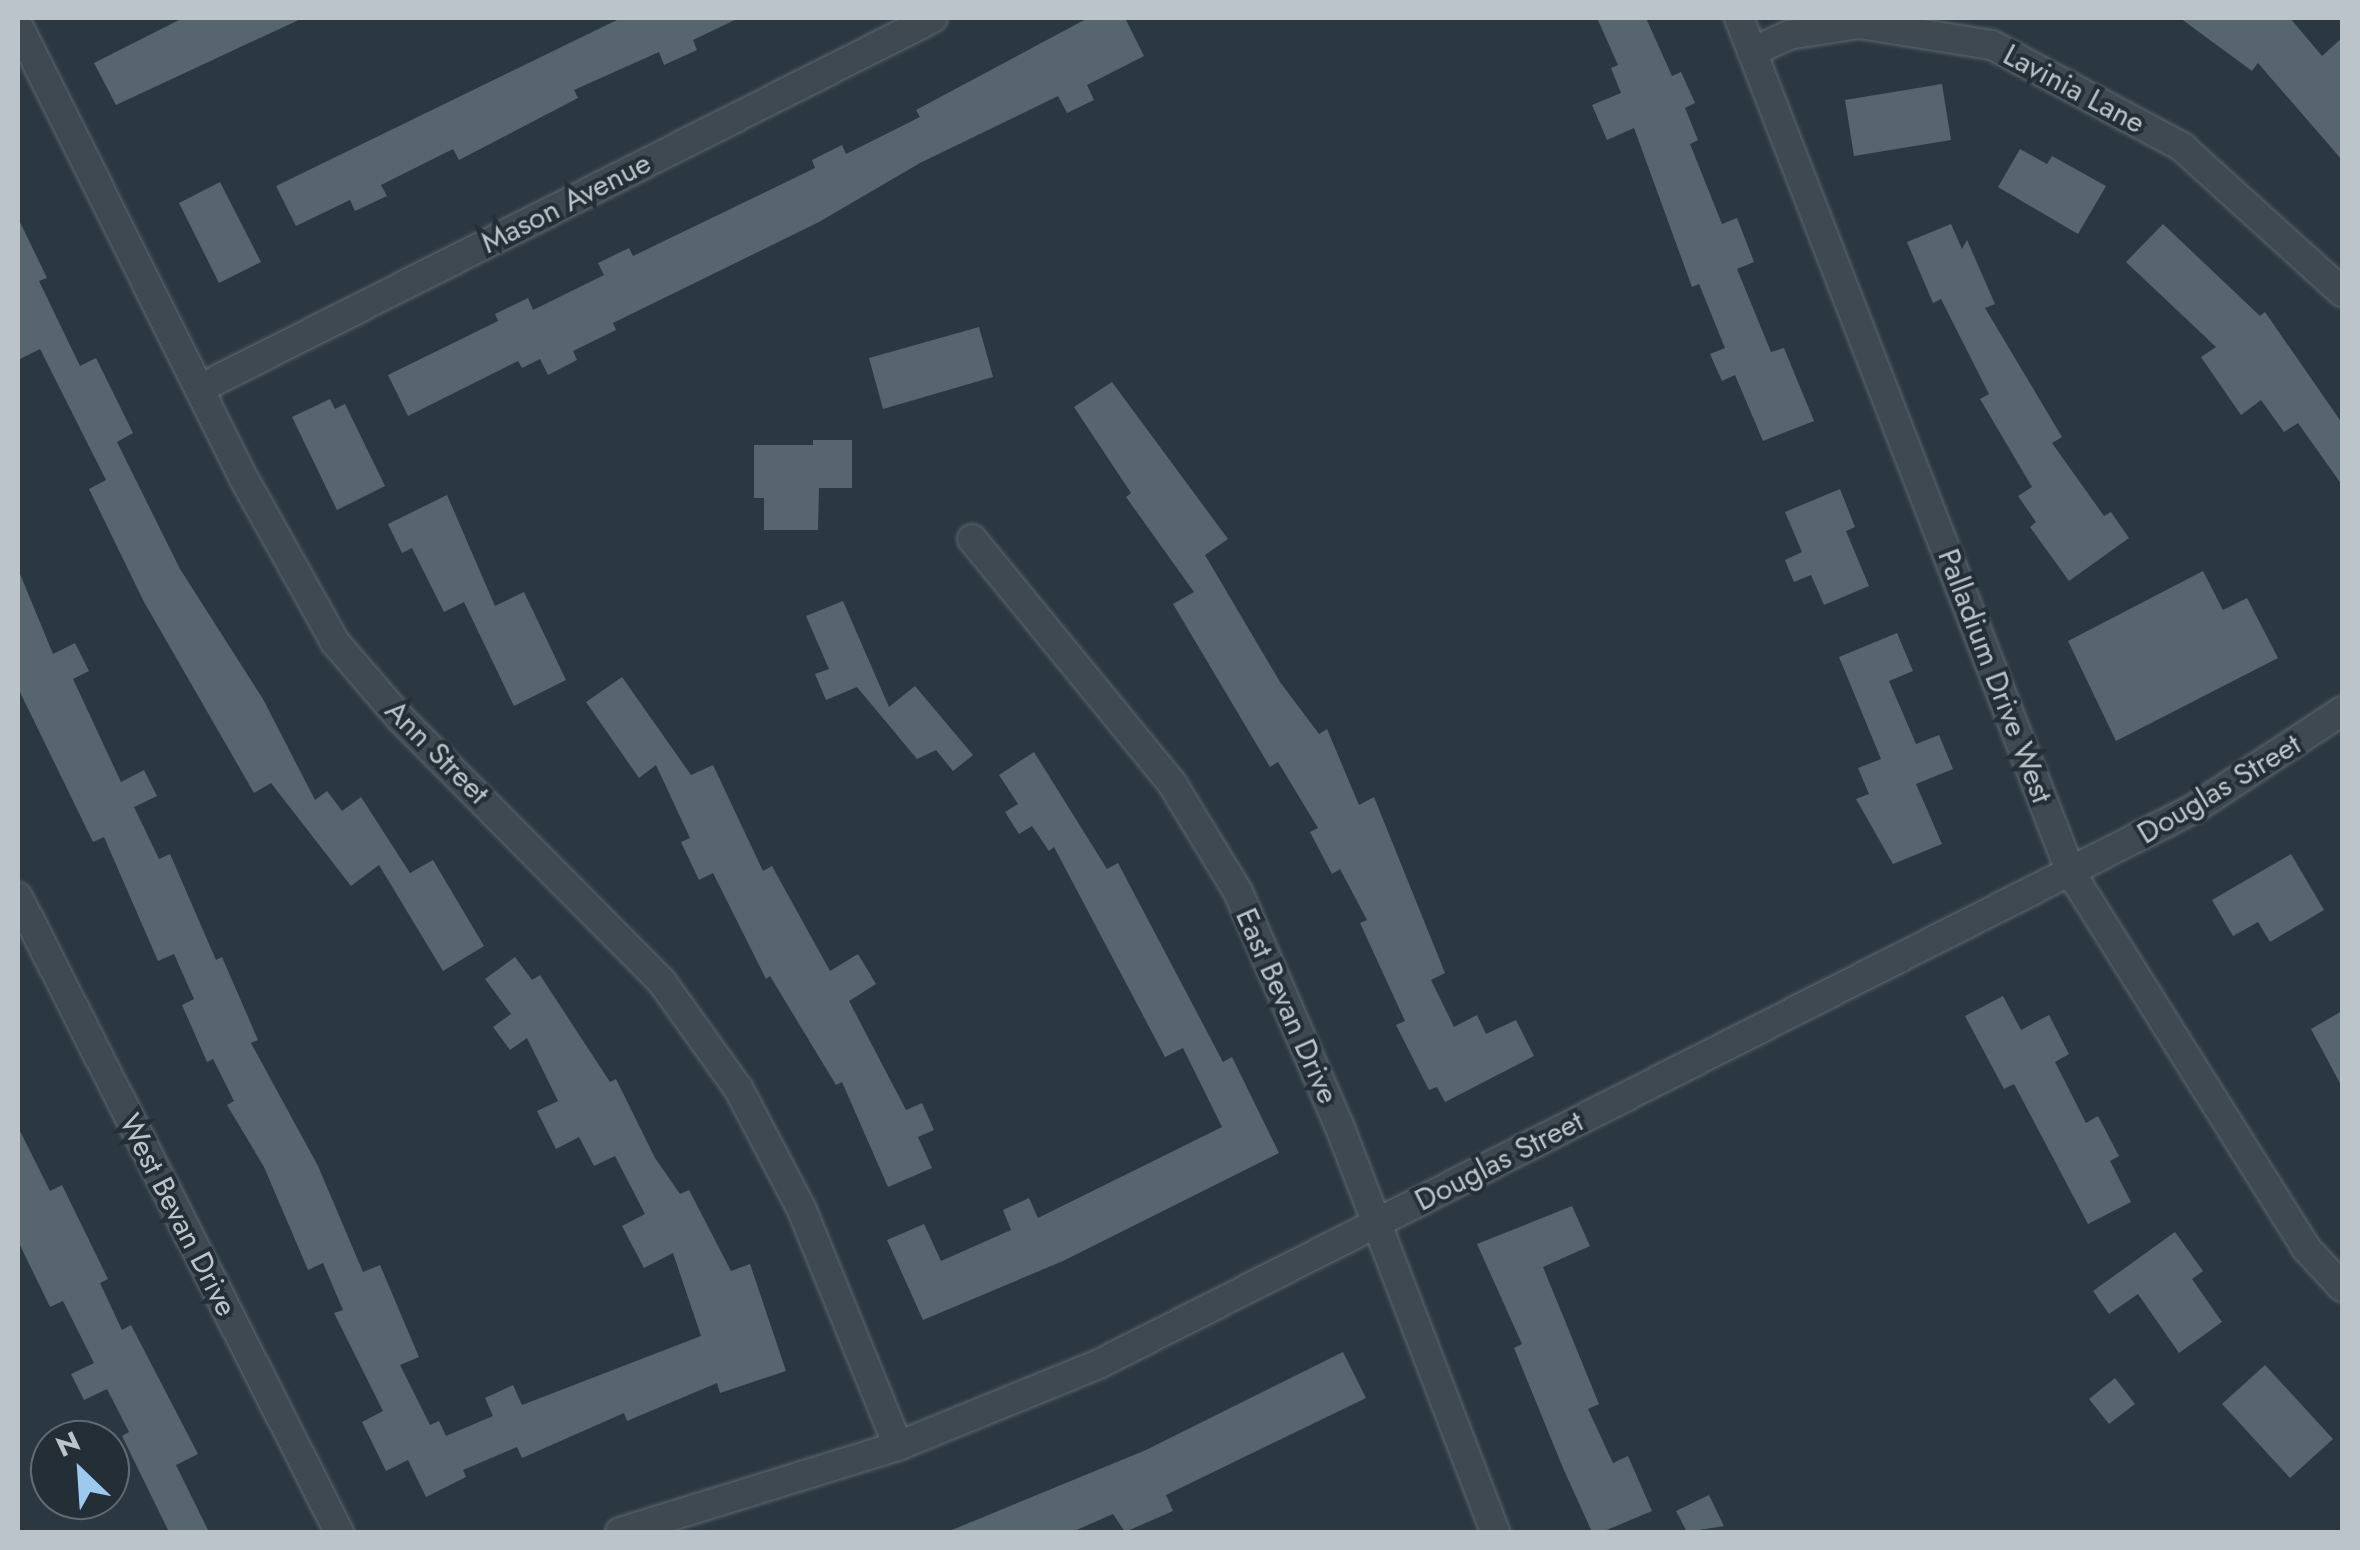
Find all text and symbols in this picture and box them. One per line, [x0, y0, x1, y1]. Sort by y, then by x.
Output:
street label: Lavinia Lane [1997, 37, 2151, 141]
street label: Mason Avenue [475, 145, 657, 261]
street label: Palladium Drive West [1930, 544, 2060, 808]
street label: Ann Street [378, 693, 496, 811]
street label: Douglas Street [2131, 726, 2307, 852]
street label: East Bevan Drive [1228, 903, 1346, 1109]
street label: Douglas Street [1409, 1103, 1589, 1219]
street label: West Bevan Drive [112, 1108, 244, 1322]
north arrow [30, 1420, 130, 1520]
text: N [49, 1421, 87, 1467]

